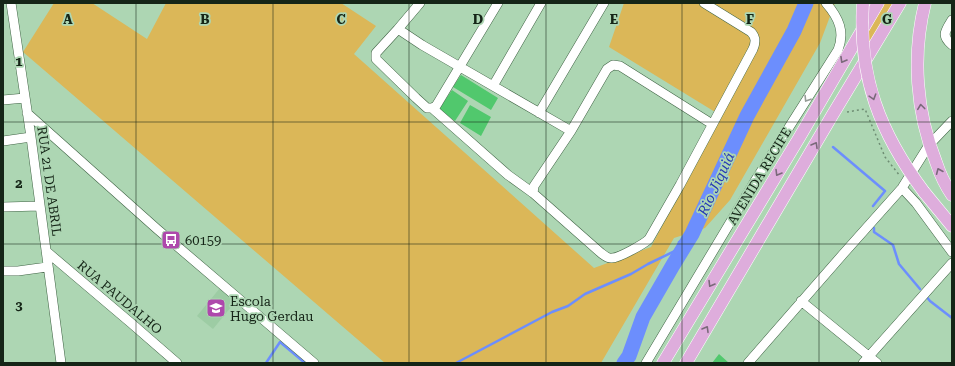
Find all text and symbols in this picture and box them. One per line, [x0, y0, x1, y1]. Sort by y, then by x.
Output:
text: A [63, 12, 73, 27]
text: B [200, 12, 210, 27]
text: C [336, 12, 346, 27]
text: D [473, 12, 483, 27]
text: E [610, 12, 618, 27]
text: F [746, 12, 754, 27]
text: G [882, 12, 892, 27]
text: 1 [15, 54, 23, 69]
one-way arrow [841, 56, 848, 63]
one-way arrow [868, 93, 877, 100]
one-way arrow [805, 94, 812, 101]
one-way arrow [917, 104, 926, 110]
street label: RUA 21 DE ABRIL [34, 125, 65, 237]
street label: AVENIDA RECIFE [724, 125, 794, 228]
one-way arrow [810, 142, 817, 149]
water label: Rio Jiquiá [694, 150, 738, 219]
one-way arrow [936, 167, 944, 174]
one-way arrow [775, 169, 783, 176]
text: 2 [15, 176, 23, 191]
bus stop icon: 60159 [160, 229, 182, 251]
place label: 60159 [185, 233, 221, 248]
street label: RUA PAUDALHO [74, 258, 165, 337]
one-way arrow [708, 280, 715, 287]
place label: Escola Hugo Gerdau [230, 294, 313, 324]
school or university icon: Escola Hugo Gerdau [205, 297, 227, 319]
text: 3 [15, 298, 23, 313]
one-way arrow [702, 326, 709, 333]

